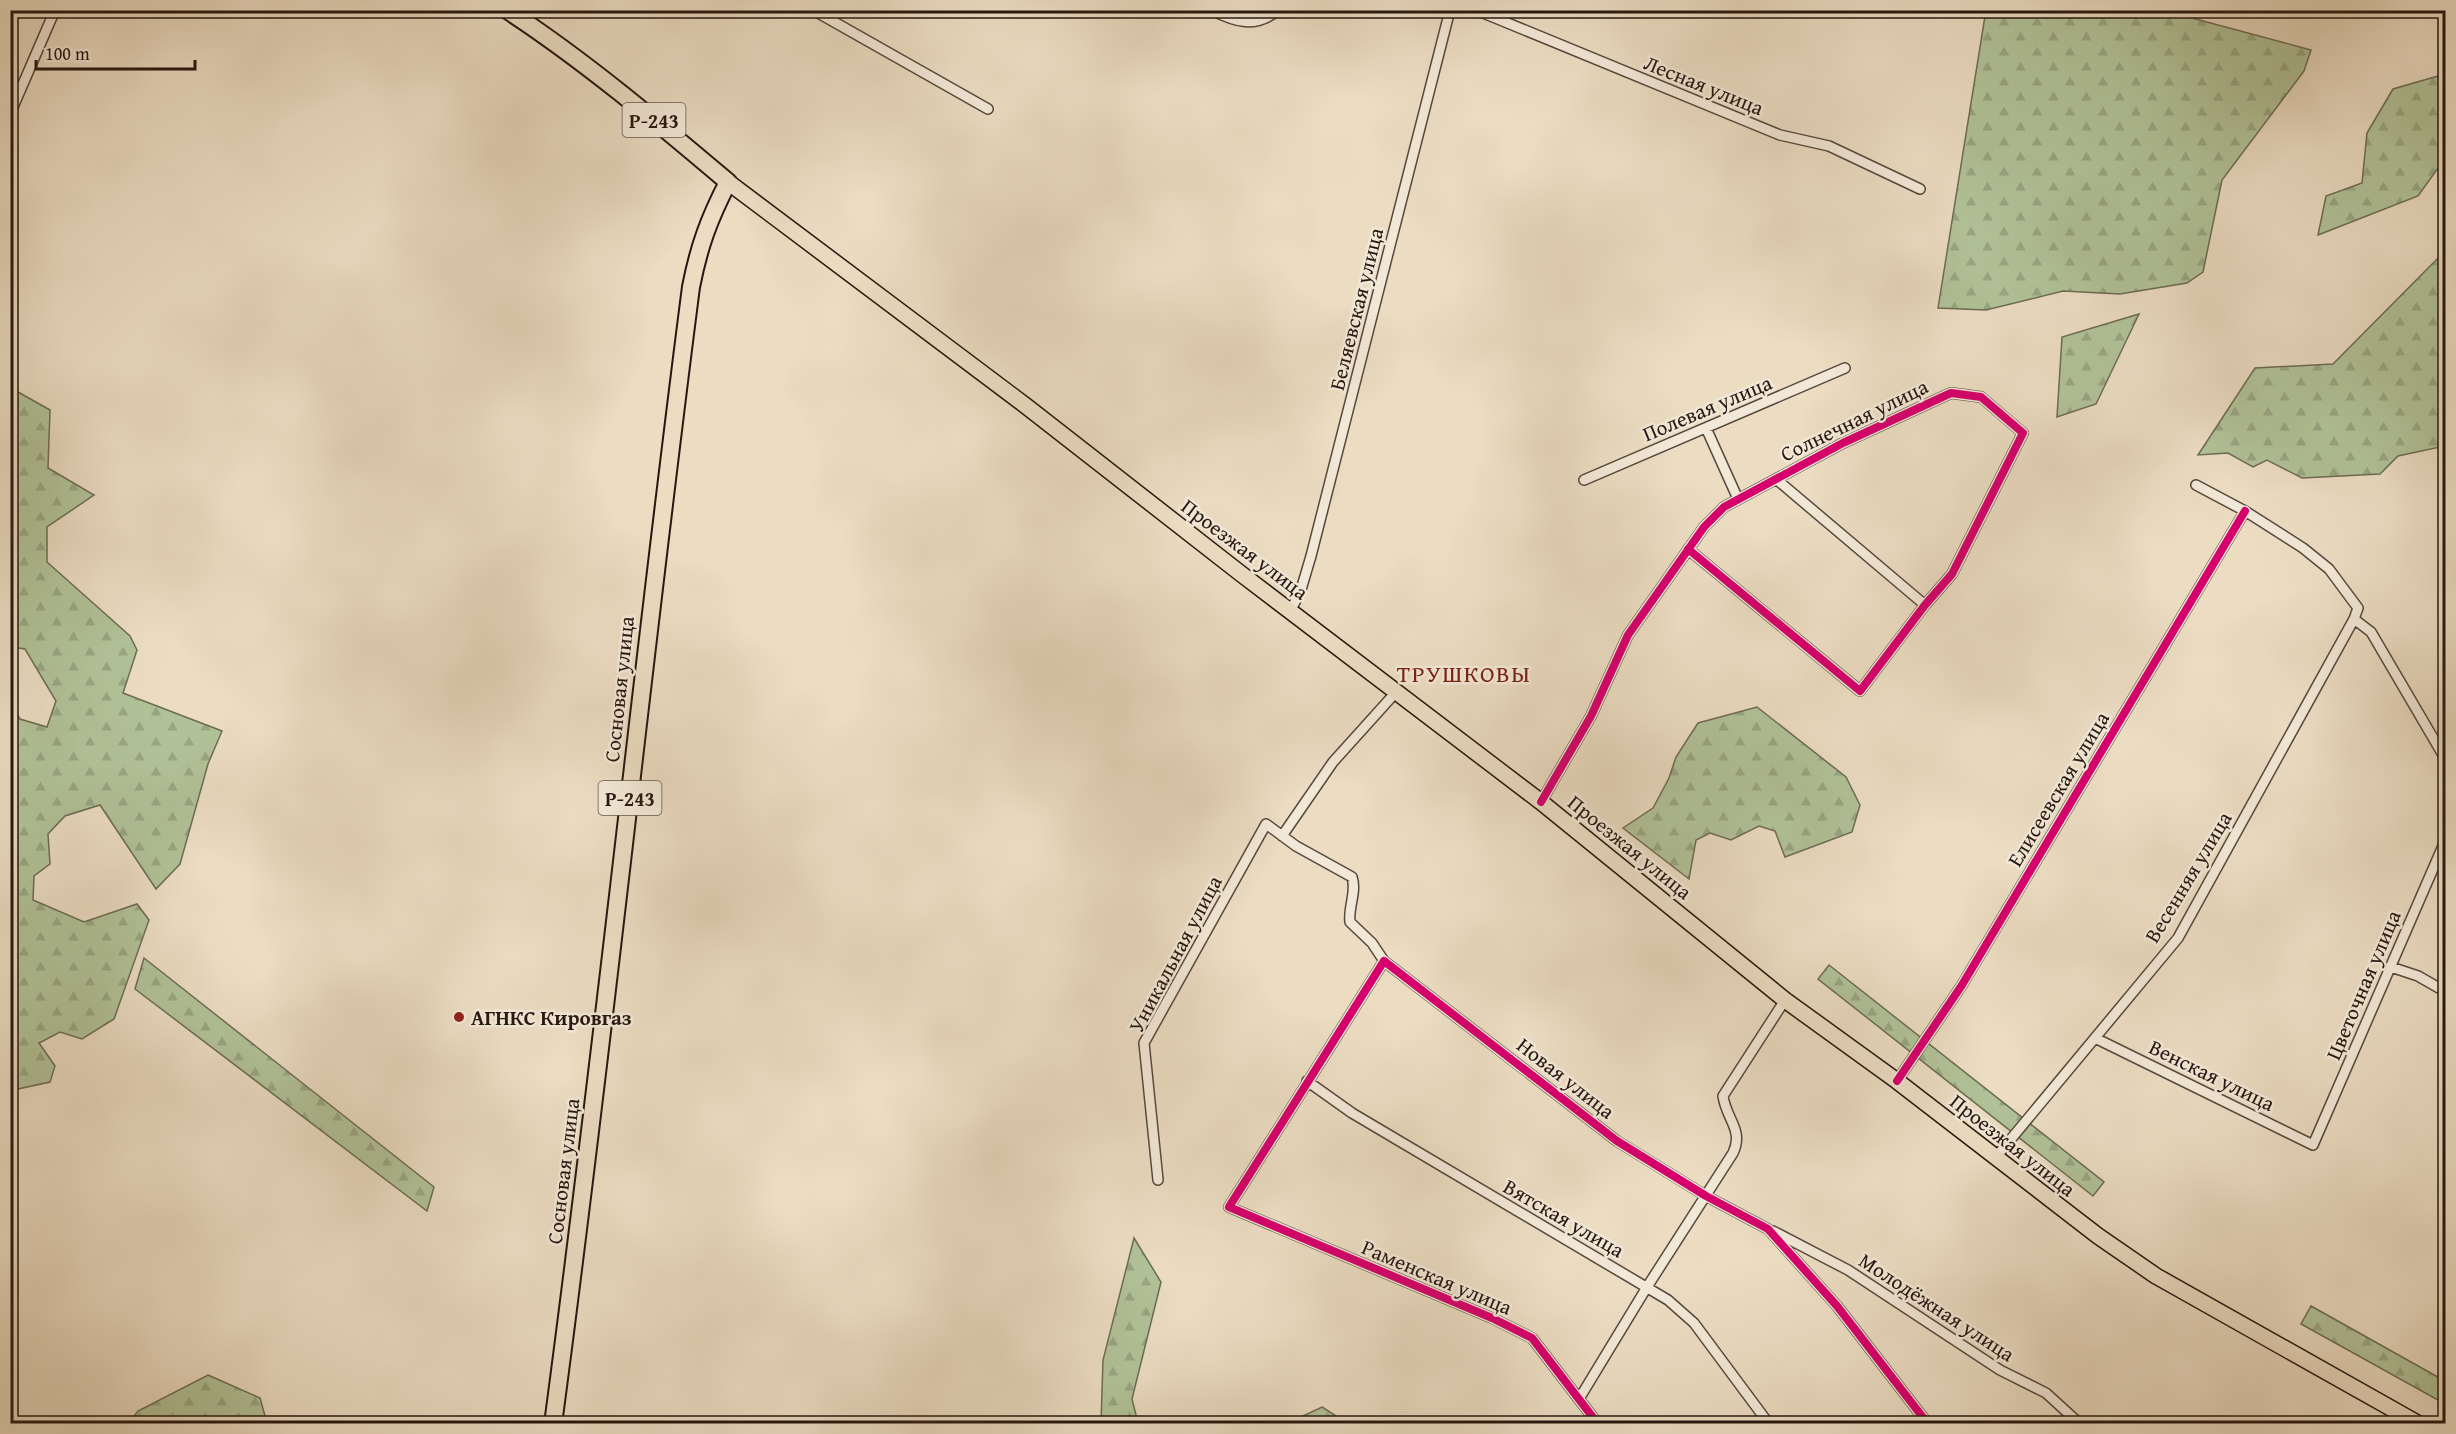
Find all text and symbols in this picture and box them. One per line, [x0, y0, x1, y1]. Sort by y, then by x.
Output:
scale bar [36, 33, 195, 71]
text: 100 m [45, 40, 90, 67]
street label: Лесная улица [1639, 47, 1769, 123]
road number: Р-243 [622, 103, 686, 137]
street label: Беляевская улица [1321, 225, 1391, 393]
street label: Полевая улица [1638, 367, 1777, 449]
street label: Солнечная улица [1775, 371, 1933, 469]
street label: Проезжая улица [1175, 491, 1315, 607]
street label: Сосновая улица [596, 615, 642, 763]
district label: ТРУШКОВЫ [1397, 656, 1531, 691]
street label: Елисеевская улица [1999, 706, 2117, 872]
road number: Р-243 [598, 781, 662, 815]
street label: Проезжая улица [1561, 787, 1699, 907]
street label: Весенняя улица [2137, 806, 2239, 948]
street label: Уникальная улица [1120, 870, 1230, 1038]
street label: Цветочная улица [2318, 905, 2408, 1065]
place label: АГНКС Кировгаз [471, 1002, 632, 1033]
marker: АГНКС Кировгаз [452, 1010, 466, 1024]
street label: Новая улица [1510, 1030, 1622, 1126]
street label: Венская улица [2144, 1031, 2280, 1119]
street label: Проезжая улица [1944, 1086, 2082, 1204]
street label: Сосновая улица [539, 1096, 587, 1246]
street label: Вятская улица [1498, 1171, 1630, 1265]
street label: Раменская улица [1357, 1231, 1517, 1323]
street label: Молодёжная улица [1853, 1245, 2021, 1369]

